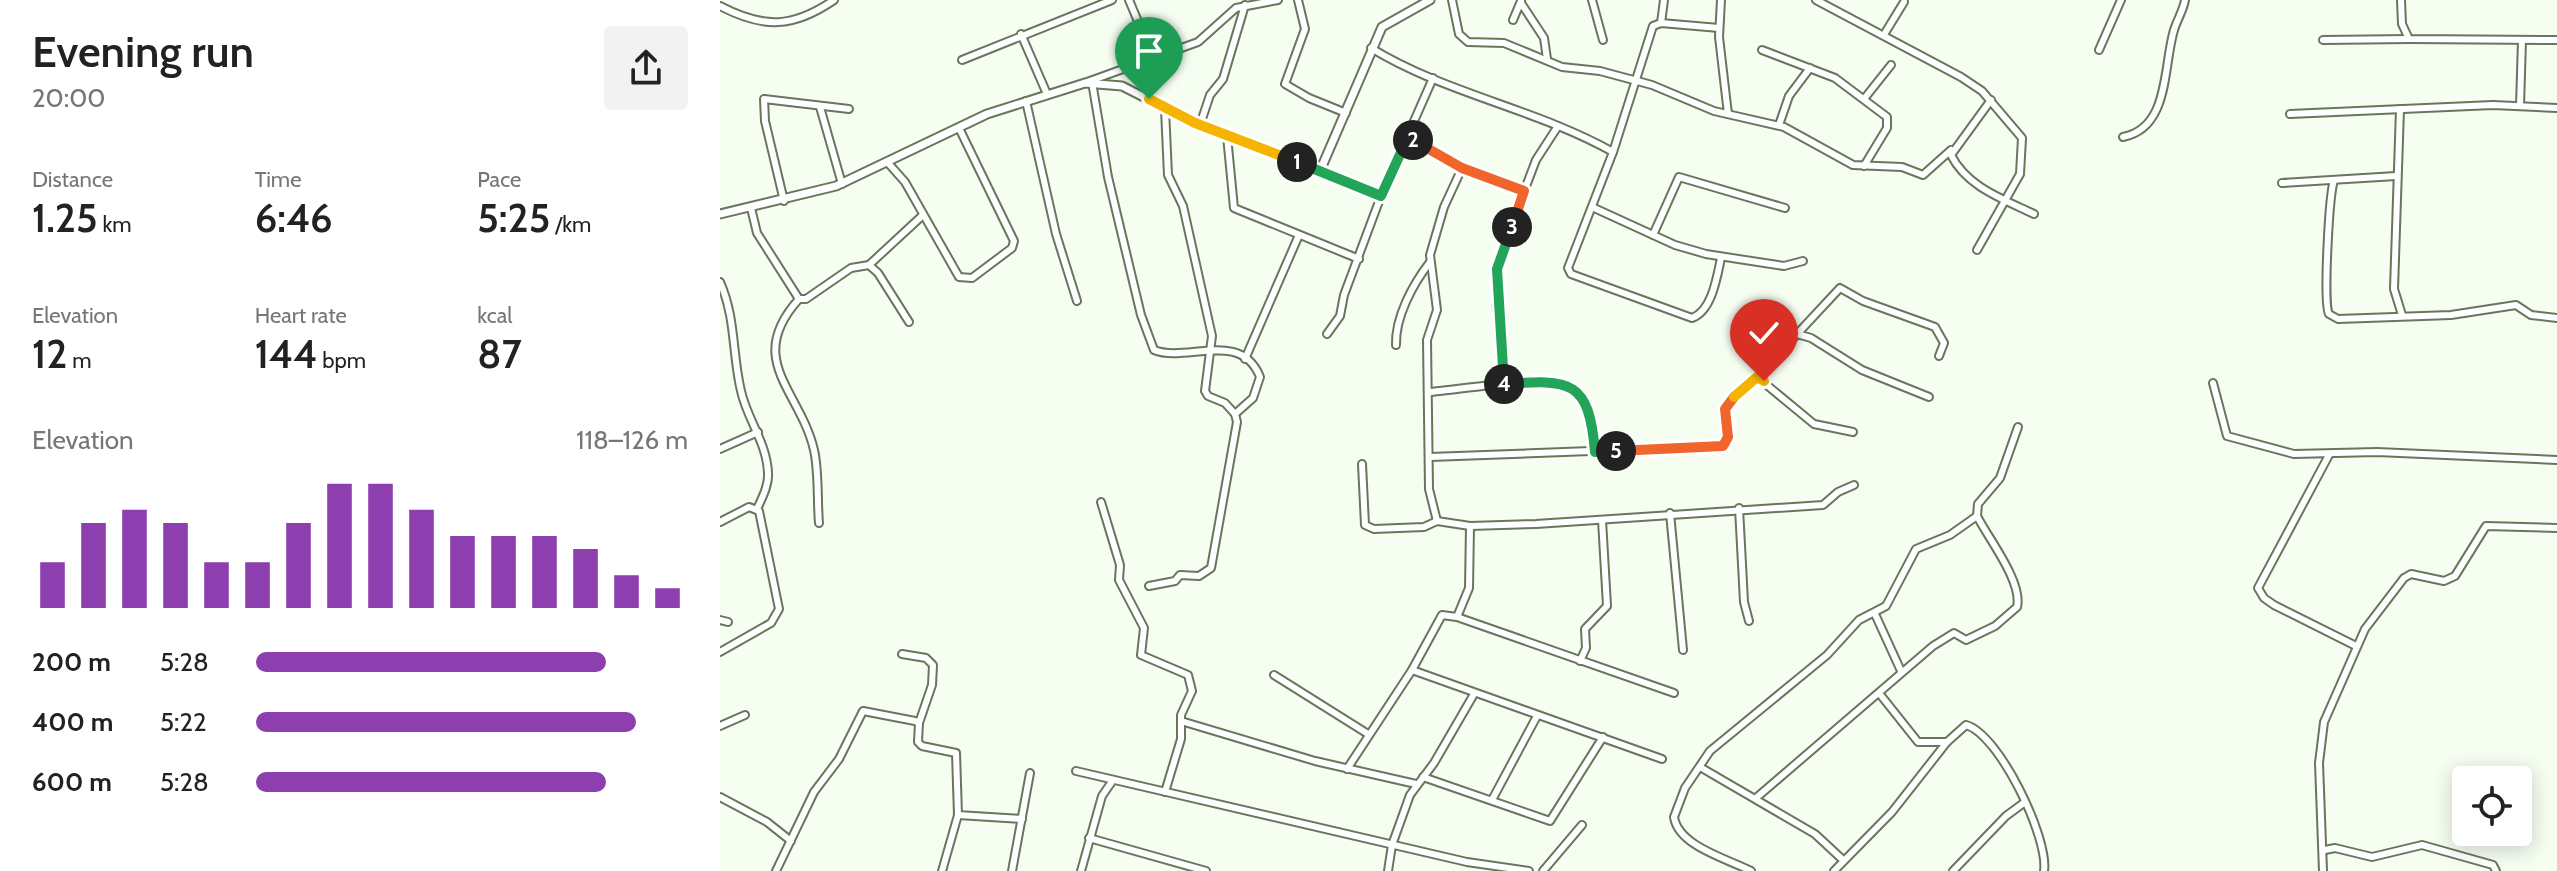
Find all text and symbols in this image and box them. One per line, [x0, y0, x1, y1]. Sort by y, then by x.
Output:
pin [1115, 17, 1183, 99]
text: Evening run [32, 25, 254, 78]
button: share [604, 26, 688, 110]
icon: arrive [1127, 29, 1171, 73]
text: 20:00 [32, 82, 105, 114]
pin: 2 [1393, 120, 1433, 160]
text: 2 [1407, 126, 1419, 153]
pin: 1 [1277, 142, 1317, 182]
text: 1 [1293, 148, 1301, 175]
text: Distance [32, 166, 113, 193]
text: Time [255, 166, 301, 193]
text: Pace [477, 166, 521, 193]
text: 1.25 [32, 193, 97, 242]
text: 6:46 [255, 193, 333, 242]
text: 5:25 [477, 193, 550, 242]
pin: 3 [1492, 207, 1532, 247]
text: km [97, 211, 132, 238]
text: /km [550, 211, 591, 238]
text: 3 [1506, 213, 1518, 240]
pin [1730, 299, 1798, 381]
text: Elevation [32, 302, 118, 329]
text: Heart rate [255, 302, 347, 329]
text: kcal [477, 302, 512, 329]
icon: check [1742, 311, 1786, 355]
text: 12 [32, 329, 67, 378]
text: 144 [255, 329, 317, 378]
text: 87 [477, 329, 522, 378]
text: m [67, 347, 91, 374]
text: bpm [317, 347, 366, 374]
pin: 4 [1484, 364, 1524, 404]
text: 4 [1497, 370, 1511, 397]
text: Elevation [32, 424, 134, 456]
text: 118–126 m [576, 424, 688, 456]
pin: 5 [1596, 431, 1636, 471]
text: 5 [1610, 437, 1622, 464]
text: 200 m [32, 646, 111, 678]
text: 5:28 [160, 646, 209, 678]
text: 400 m [32, 706, 113, 738]
text: 5:22 [160, 706, 207, 738]
text: 600 m [32, 766, 112, 798]
text: 5:28 [160, 766, 209, 798]
map controls [2452, 766, 2532, 846]
button: locate [2452, 766, 2532, 846]

